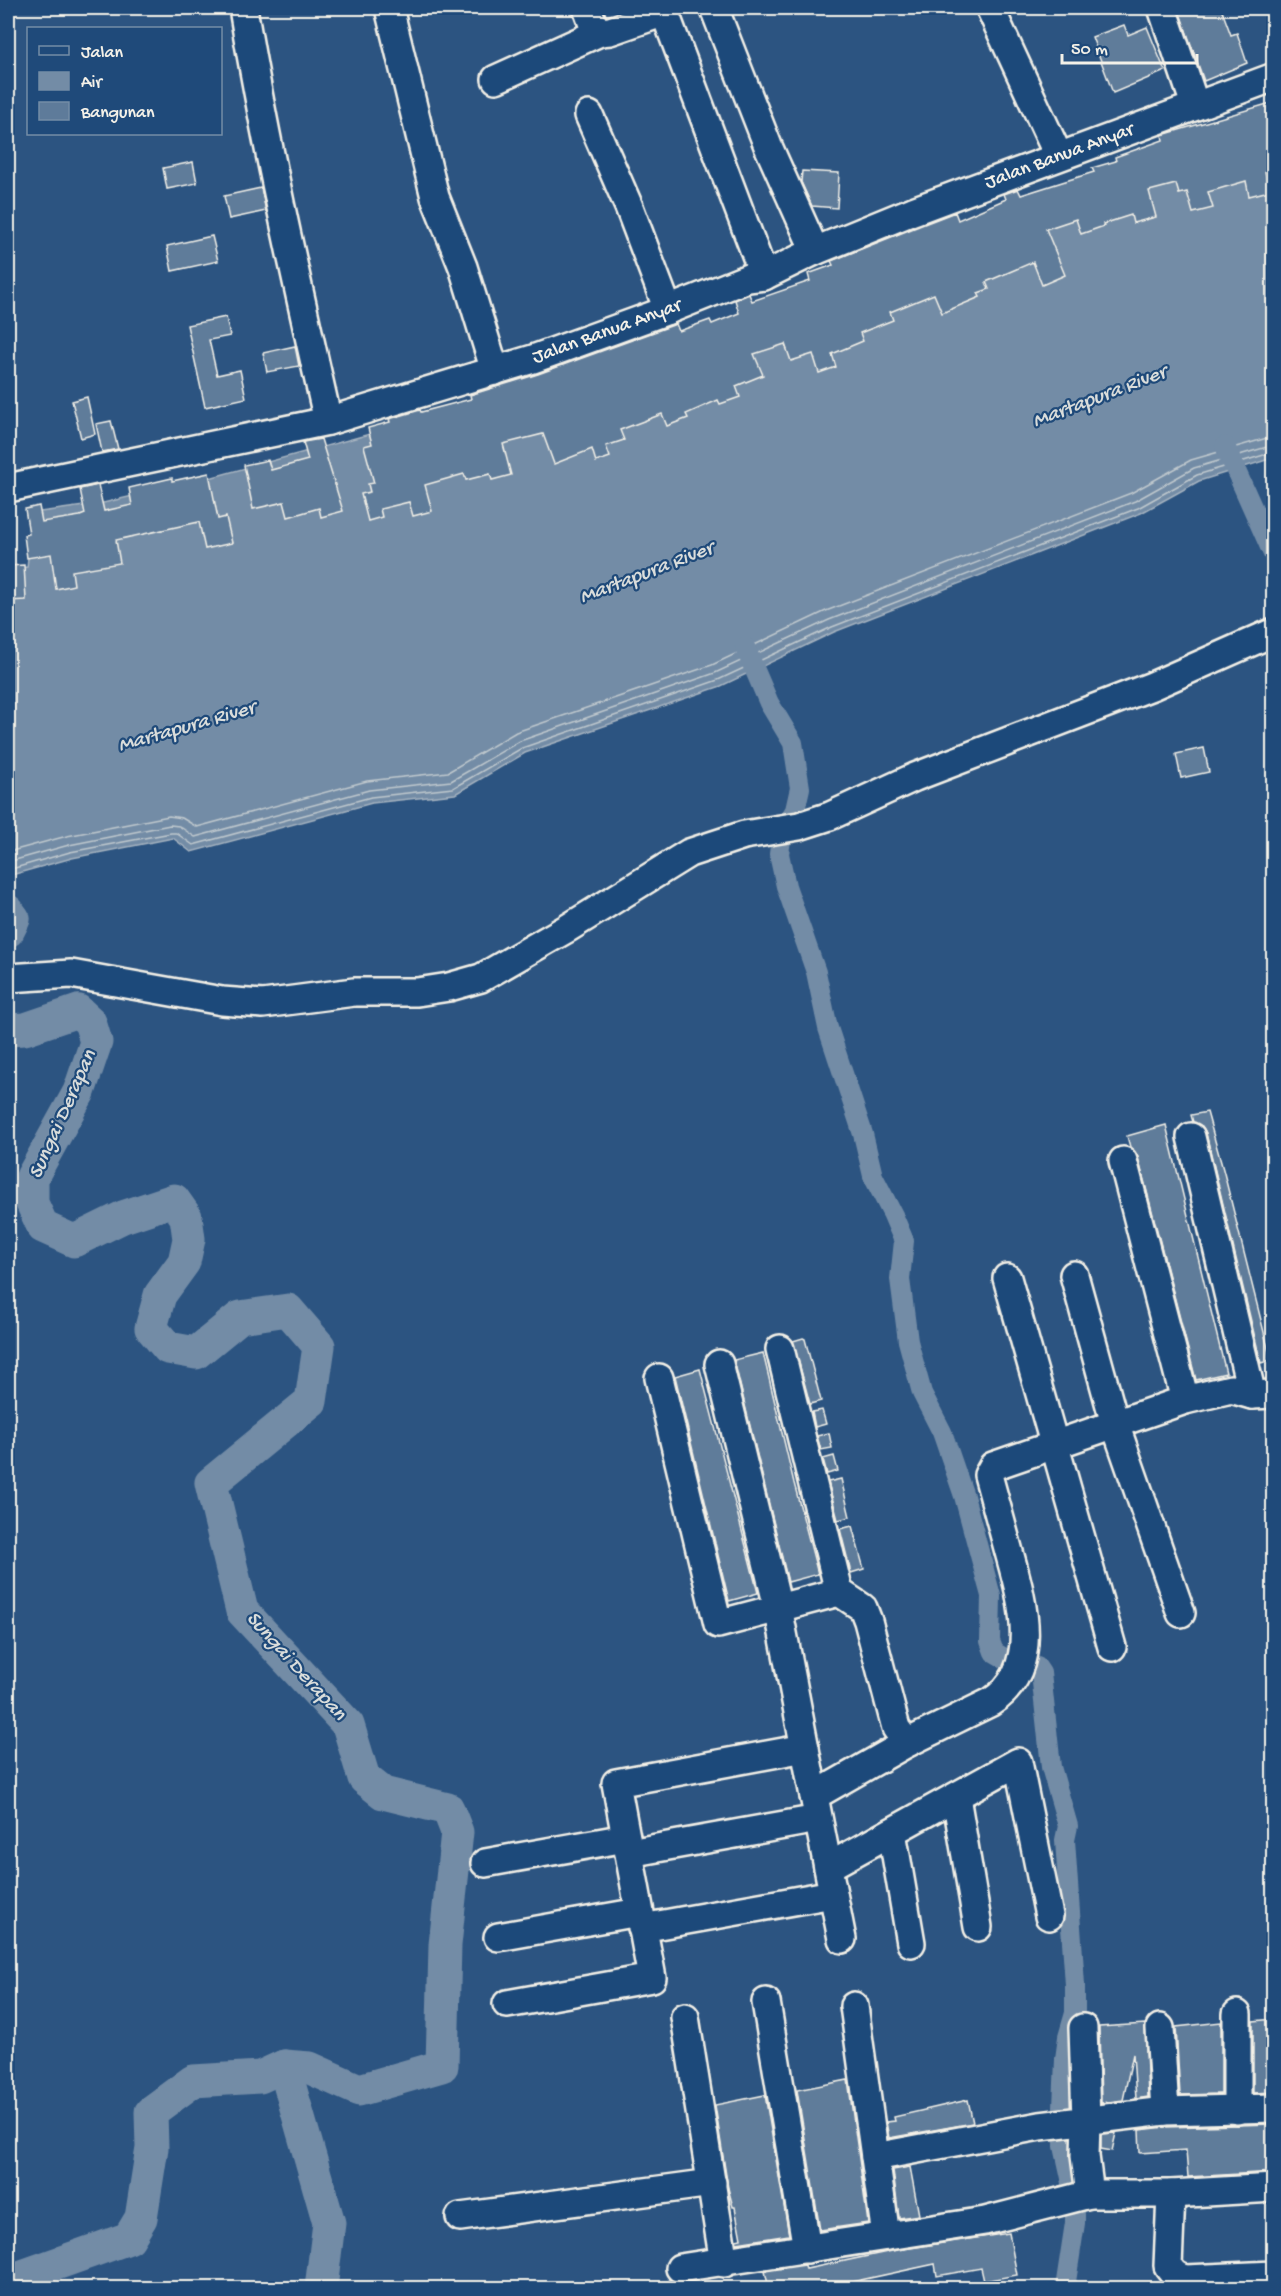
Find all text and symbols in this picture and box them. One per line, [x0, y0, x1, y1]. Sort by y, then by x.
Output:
legend [27, 27, 222, 135]
scale bar [1062, 27, 1197, 65]
text: 50 m [1071, 40, 1108, 61]
text: Jalan [81, 43, 123, 64]
text: Air [81, 73, 104, 94]
text: Bangunan [80, 103, 155, 124]
street label: Jalan Banua Anyar [982, 118, 1139, 195]
street label: Jalan Banua Anyar [529, 294, 687, 370]
water label: Martapura River [1030, 359, 1175, 435]
water label: Martapura River [577, 535, 722, 611]
water label: Martapura River [116, 695, 263, 759]
water label: Sungai Derapan [24, 1046, 104, 1183]
water label: Sungai Derapan [239, 1607, 351, 1728]

